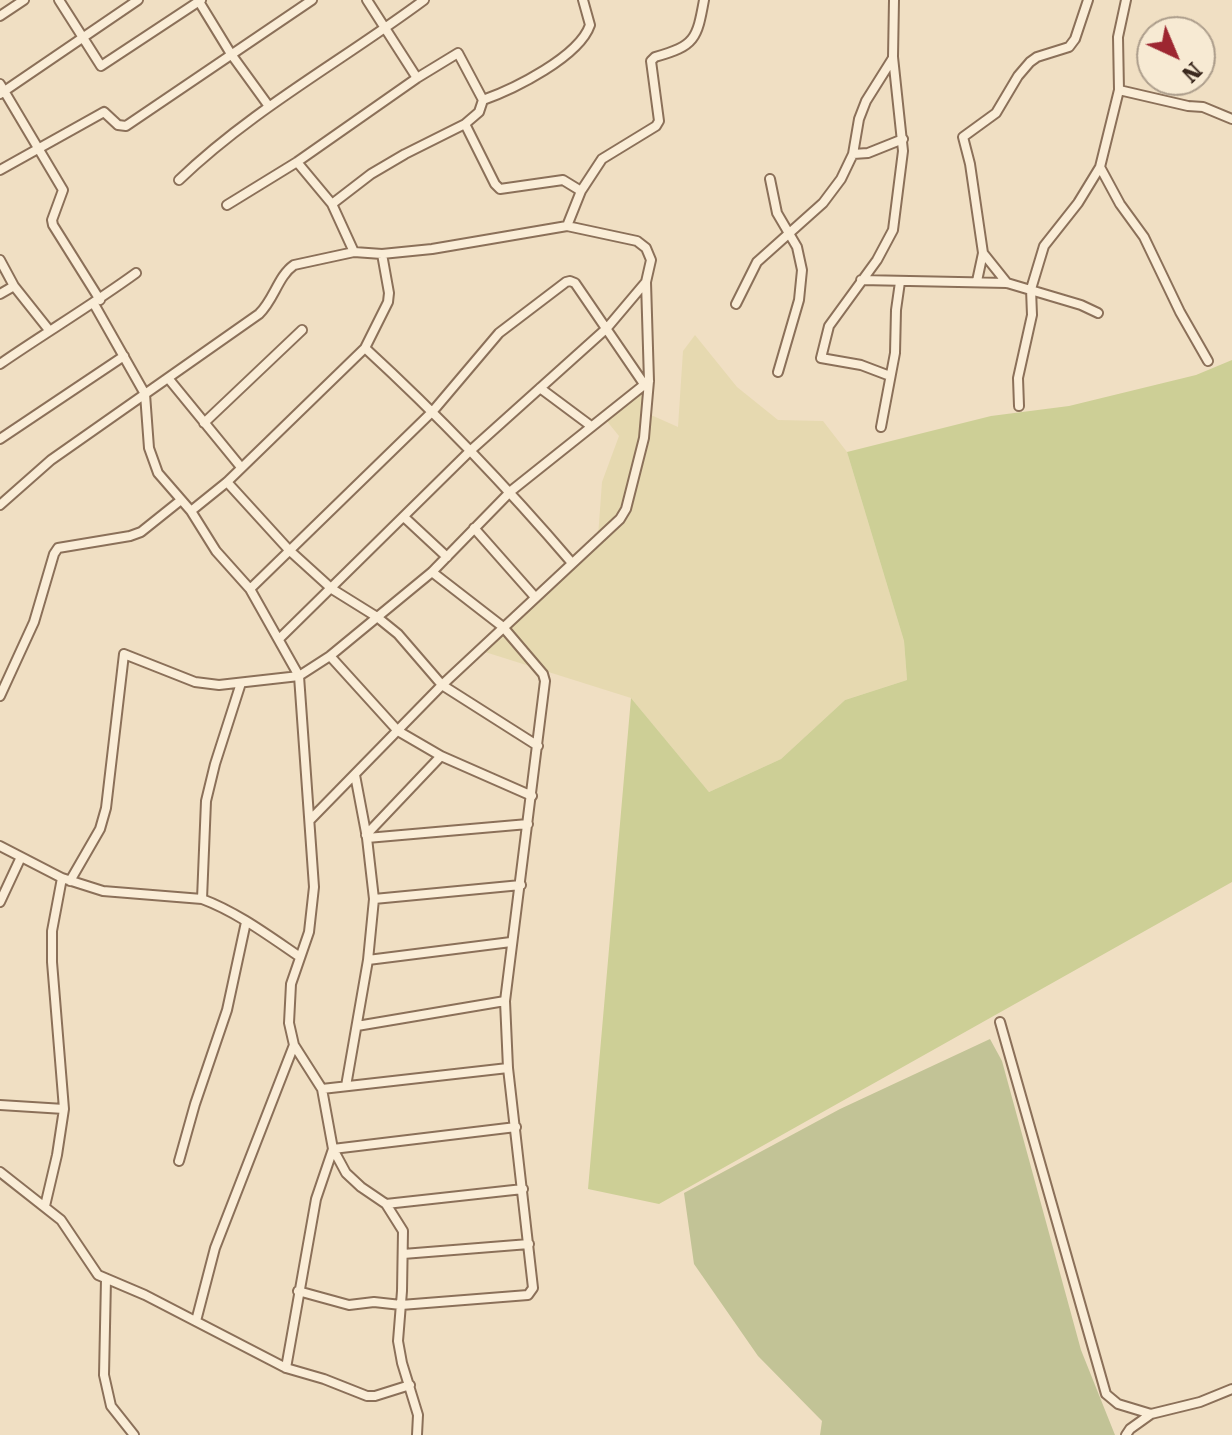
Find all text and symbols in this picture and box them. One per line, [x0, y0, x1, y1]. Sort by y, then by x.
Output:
north arrow [1136, 16, 1216, 96]
text: N [1177, 57, 1206, 87]

